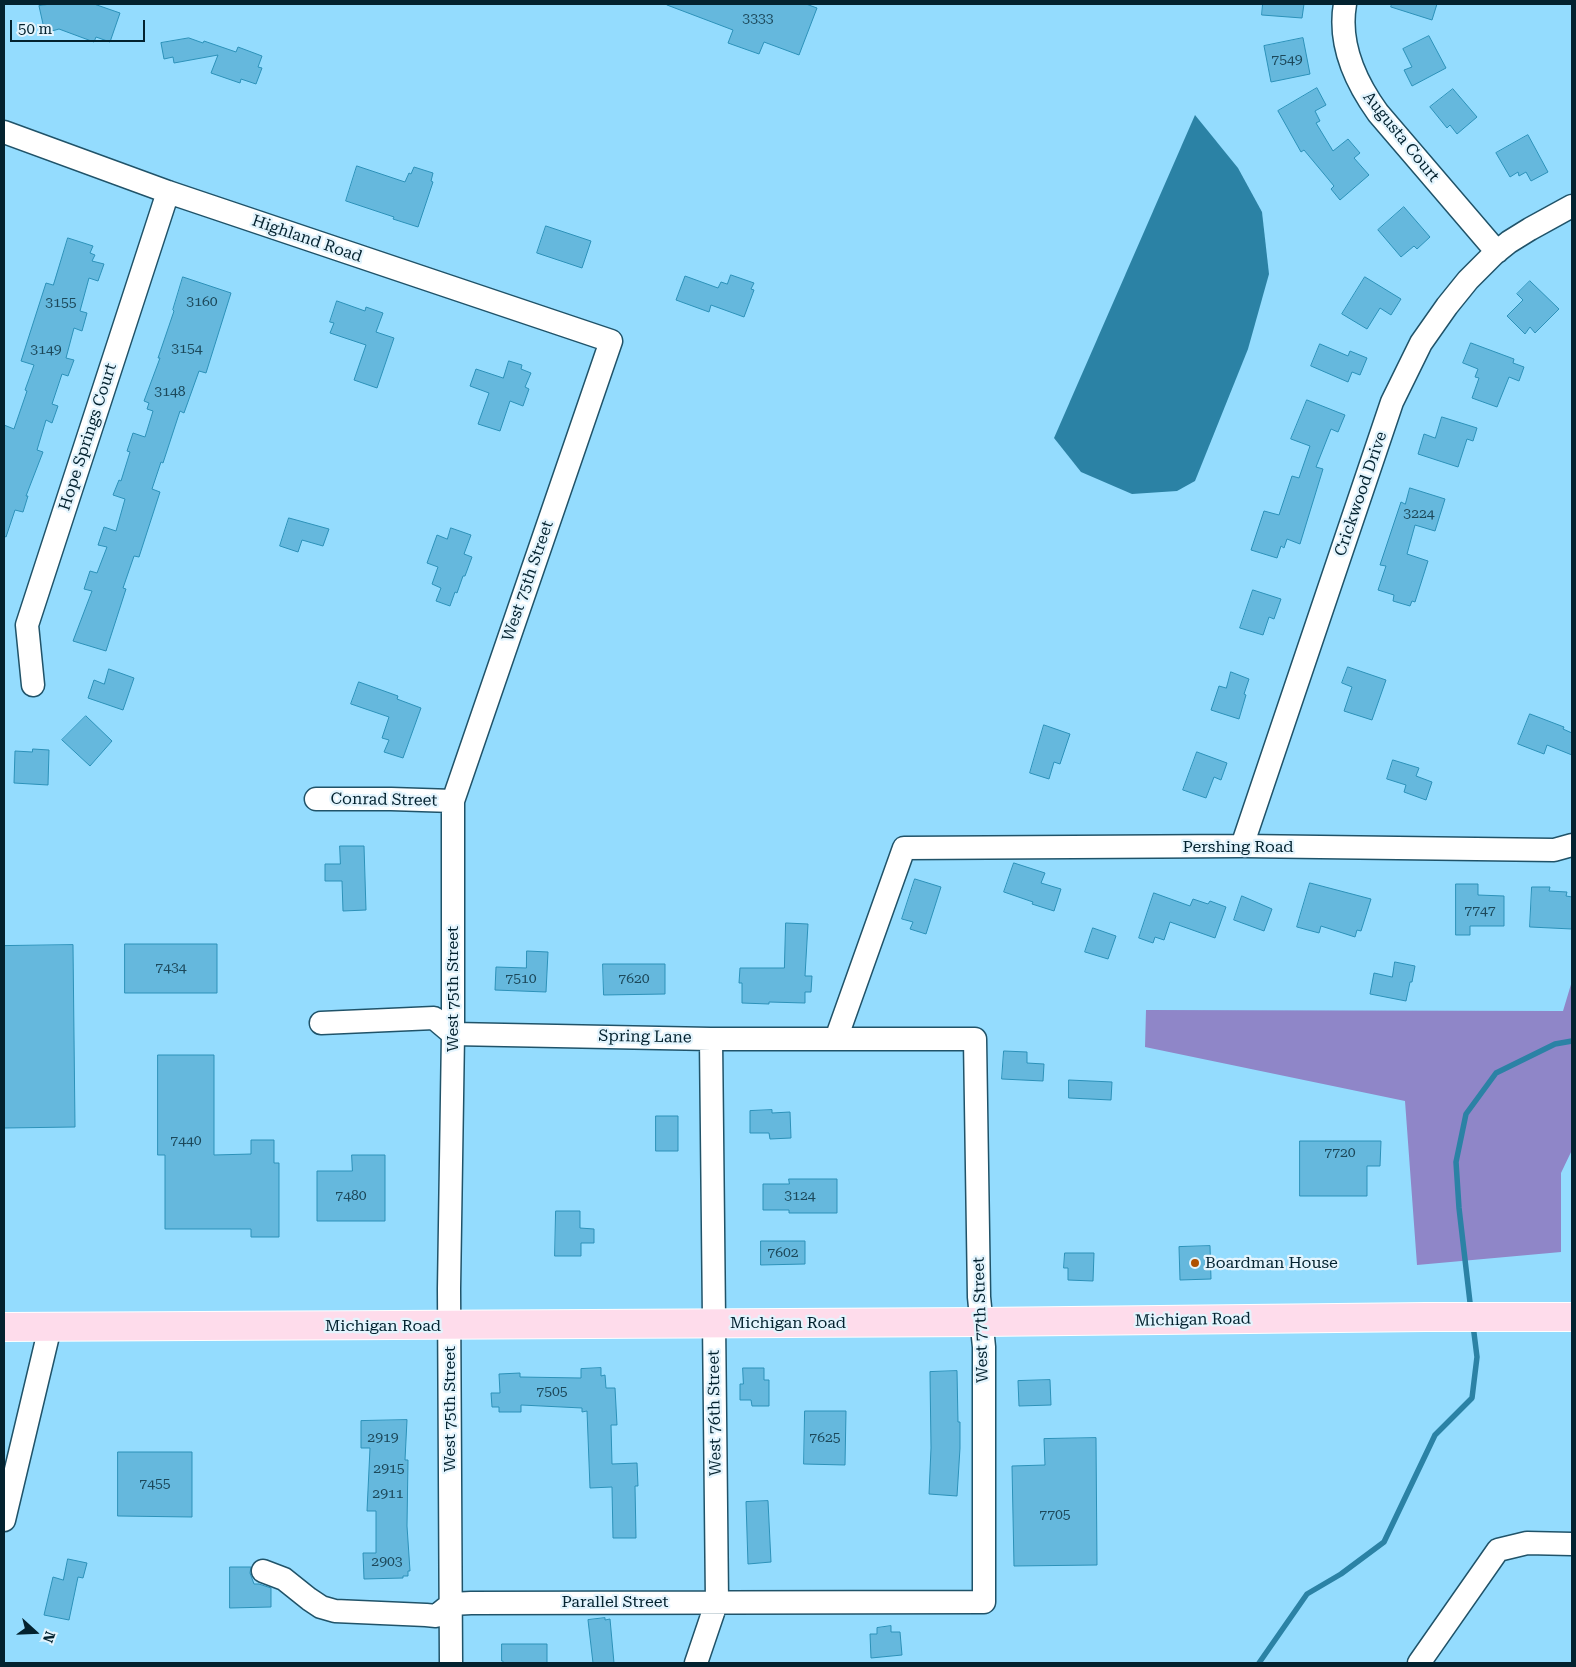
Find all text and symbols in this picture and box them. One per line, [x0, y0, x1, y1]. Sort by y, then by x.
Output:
scale bar [12, 10, 148, 42]
house number: 3333 [742, 11, 774, 27]
text: 50 m [18, 20, 52, 38]
house number: 7549 [1271, 52, 1303, 68]
street label: Augusta Court [1359, 88, 1443, 186]
street label: Highland Road [249, 211, 365, 267]
house number: 3160 [186, 294, 218, 310]
house number: 3155 [45, 295, 77, 311]
house number: 3154 [171, 341, 203, 357]
house number: 3149 [30, 342, 62, 358]
street label: Hope Springs Court [55, 361, 121, 513]
house number: 3148 [154, 384, 186, 400]
street label: Crickwood Drive [1331, 429, 1391, 559]
house number: 3224 [1403, 506, 1435, 522]
street label: West 75th Street [498, 518, 558, 644]
street label: Conrad Street [330, 789, 438, 811]
street label: Pershing Road [1182, 837, 1294, 857]
house number: 7747 [1464, 903, 1496, 919]
street label: West 75th Street [443, 926, 463, 1052]
house number: 7434 [155, 960, 187, 976]
house number: 7510 [505, 971, 537, 987]
house number: 7620 [618, 971, 650, 987]
street label: Spring Lane [598, 1027, 692, 1047]
house number: 7440 [170, 1133, 202, 1149]
house number: 7720 [1324, 1145, 1356, 1161]
house number: 7480 [335, 1188, 367, 1204]
house number: 3124 [784, 1188, 816, 1204]
house number: 7602 [767, 1245, 799, 1261]
place label: Boardman House [1205, 1253, 1338, 1273]
street label: West 77th Street [969, 1257, 993, 1383]
marker: Boardman House [1189, 1257, 1201, 1269]
street label: Michigan Road [1135, 1309, 1251, 1331]
street label: Michigan Road [730, 1313, 846, 1333]
street label: Michigan Road [325, 1316, 441, 1336]
street label: West 75th Street [440, 1346, 460, 1472]
street label: West 76th Street [704, 1350, 726, 1476]
house number: 7505 [536, 1384, 568, 1400]
house number: 2919 [367, 1430, 399, 1446]
house number: 7625 [809, 1430, 841, 1446]
house number: 2915 [373, 1461, 405, 1477]
house number: 7455 [139, 1476, 171, 1492]
house number: 2911 [372, 1486, 404, 1502]
house number: 7705 [1039, 1507, 1071, 1523]
house number: 2903 [371, 1554, 403, 1570]
street label: Parallel Street [561, 1592, 669, 1612]
north arrow [10, 1607, 60, 1657]
text: N [40, 1629, 58, 1645]

